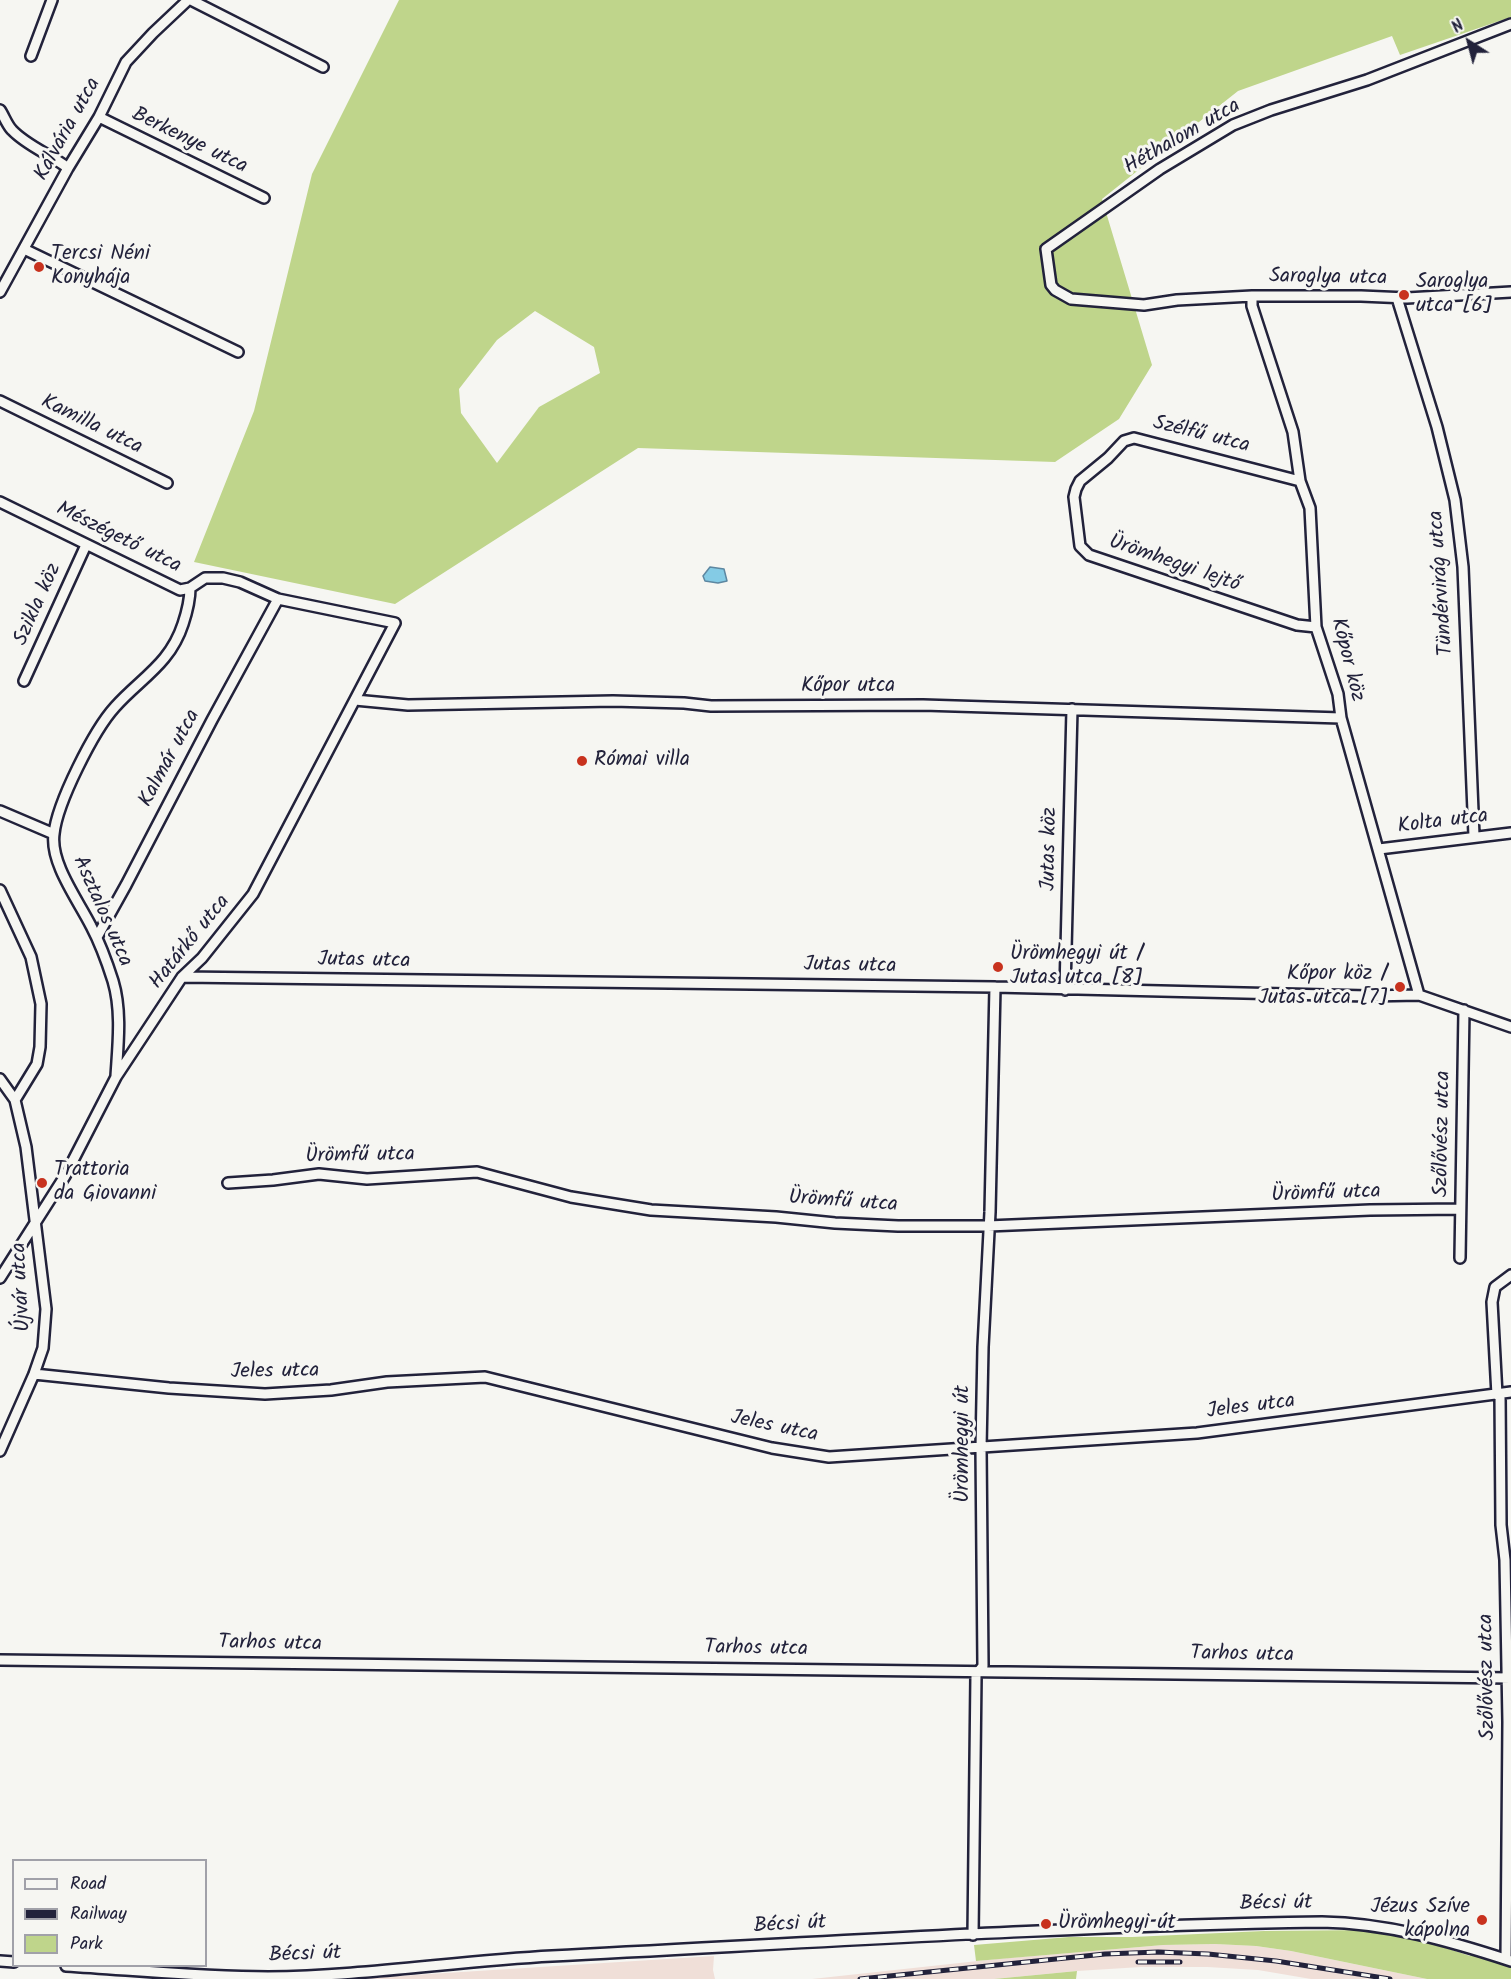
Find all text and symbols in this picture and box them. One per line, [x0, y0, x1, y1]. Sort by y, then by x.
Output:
north arrow [1439, 12, 1499, 72]
text: N [1447, 14, 1470, 40]
street label: Kálvária utca [30, 74, 108, 186]
street label: Héthalom utca [1121, 95, 1245, 181]
street label: Berkenye utca [127, 103, 251, 181]
place label: Tercsi Néni Konyhája [51, 242, 150, 292]
marker: Tercsi Néni Konyhája [32, 260, 46, 274]
street label: Saroglya utca [1269, 265, 1387, 293]
place label: Saroglya utca [6] [1416, 270, 1492, 320]
marker: Saroglya utca [6] [1397, 288, 1411, 302]
street label: Kamilla utca [36, 391, 146, 461]
street label: Szélfű utca [1150, 412, 1252, 460]
street label: Mészégető utca [51, 498, 185, 580]
street label: Tündérvirág utca [1425, 509, 1461, 657]
street label: Ürömhegyi lejtő [1105, 531, 1243, 599]
street label: Szikla köz [10, 560, 68, 650]
street label: Kőpor köz [1323, 616, 1369, 704]
street label: Kőpor utca [801, 674, 895, 700]
street label: Kalmár utca [135, 706, 207, 812]
place label: Római villa [594, 748, 690, 774]
marker: Római villa [575, 754, 589, 768]
street label: Kolta utca [1396, 805, 1490, 841]
street label: Jutas köz [1038, 807, 1064, 891]
street label: Asztalos utca [65, 853, 137, 971]
street label: Határkő utca [145, 891, 237, 995]
place label: Ürömhegyi út / Jutas utca [8] [1010, 942, 1144, 992]
street label: Jutas utca [317, 949, 411, 975]
street label: Jutas utca [803, 954, 897, 980]
marker: Ürömhegyi út / Jutas utca [8] [991, 960, 1005, 974]
place label: Kőpor köz / Jutas utca [7] [1258, 962, 1388, 1012]
marker: Kőpor köz / Jutas utca [7] [1393, 980, 1407, 994]
street label: Szőlővész utca [1430, 1070, 1458, 1198]
street label: Ürömfű utca [305, 1143, 415, 1171]
place label: Trattoria da Giovanni [54, 1158, 156, 1208]
marker: Trattoria da Giovanni [35, 1176, 49, 1190]
street label: Ürömfű utca [1271, 1180, 1381, 1210]
street label: Ürömfű utca [788, 1187, 898, 1219]
street label: Újvár utca [8, 1242, 38, 1332]
street label: Jeles utca [230, 1360, 320, 1386]
street label: Ürömhegyi út [951, 1385, 977, 1503]
street label: Jeles utca [1205, 1390, 1297, 1426]
street label: Jeles utca [728, 1406, 820, 1450]
street label: Szőlővész utca [1475, 1613, 1503, 1741]
street label: Tarhos utca [218, 1631, 322, 1659]
street label: Tarhos utca [704, 1636, 808, 1664]
street label: Tarhos utca [1190, 1642, 1294, 1670]
legend [12, 1859, 207, 1967]
text: Road [70, 1870, 106, 1899]
street label: Bécsi út [1240, 1892, 1312, 1918]
place label: Jézus Szíve kápolna [1371, 1895, 1470, 1945]
text: Railway [70, 1900, 127, 1929]
place label: Ürömhegyi út [1058, 1911, 1176, 1937]
street label: Bécsi út [753, 1912, 827, 1940]
marker: Jézus Szíve kápolna [1475, 1913, 1489, 1927]
marker: Ürömhegyi út [1039, 1917, 1053, 1931]
text: Park [70, 1930, 103, 1959]
street label: Bécsi út [268, 1942, 342, 1970]

